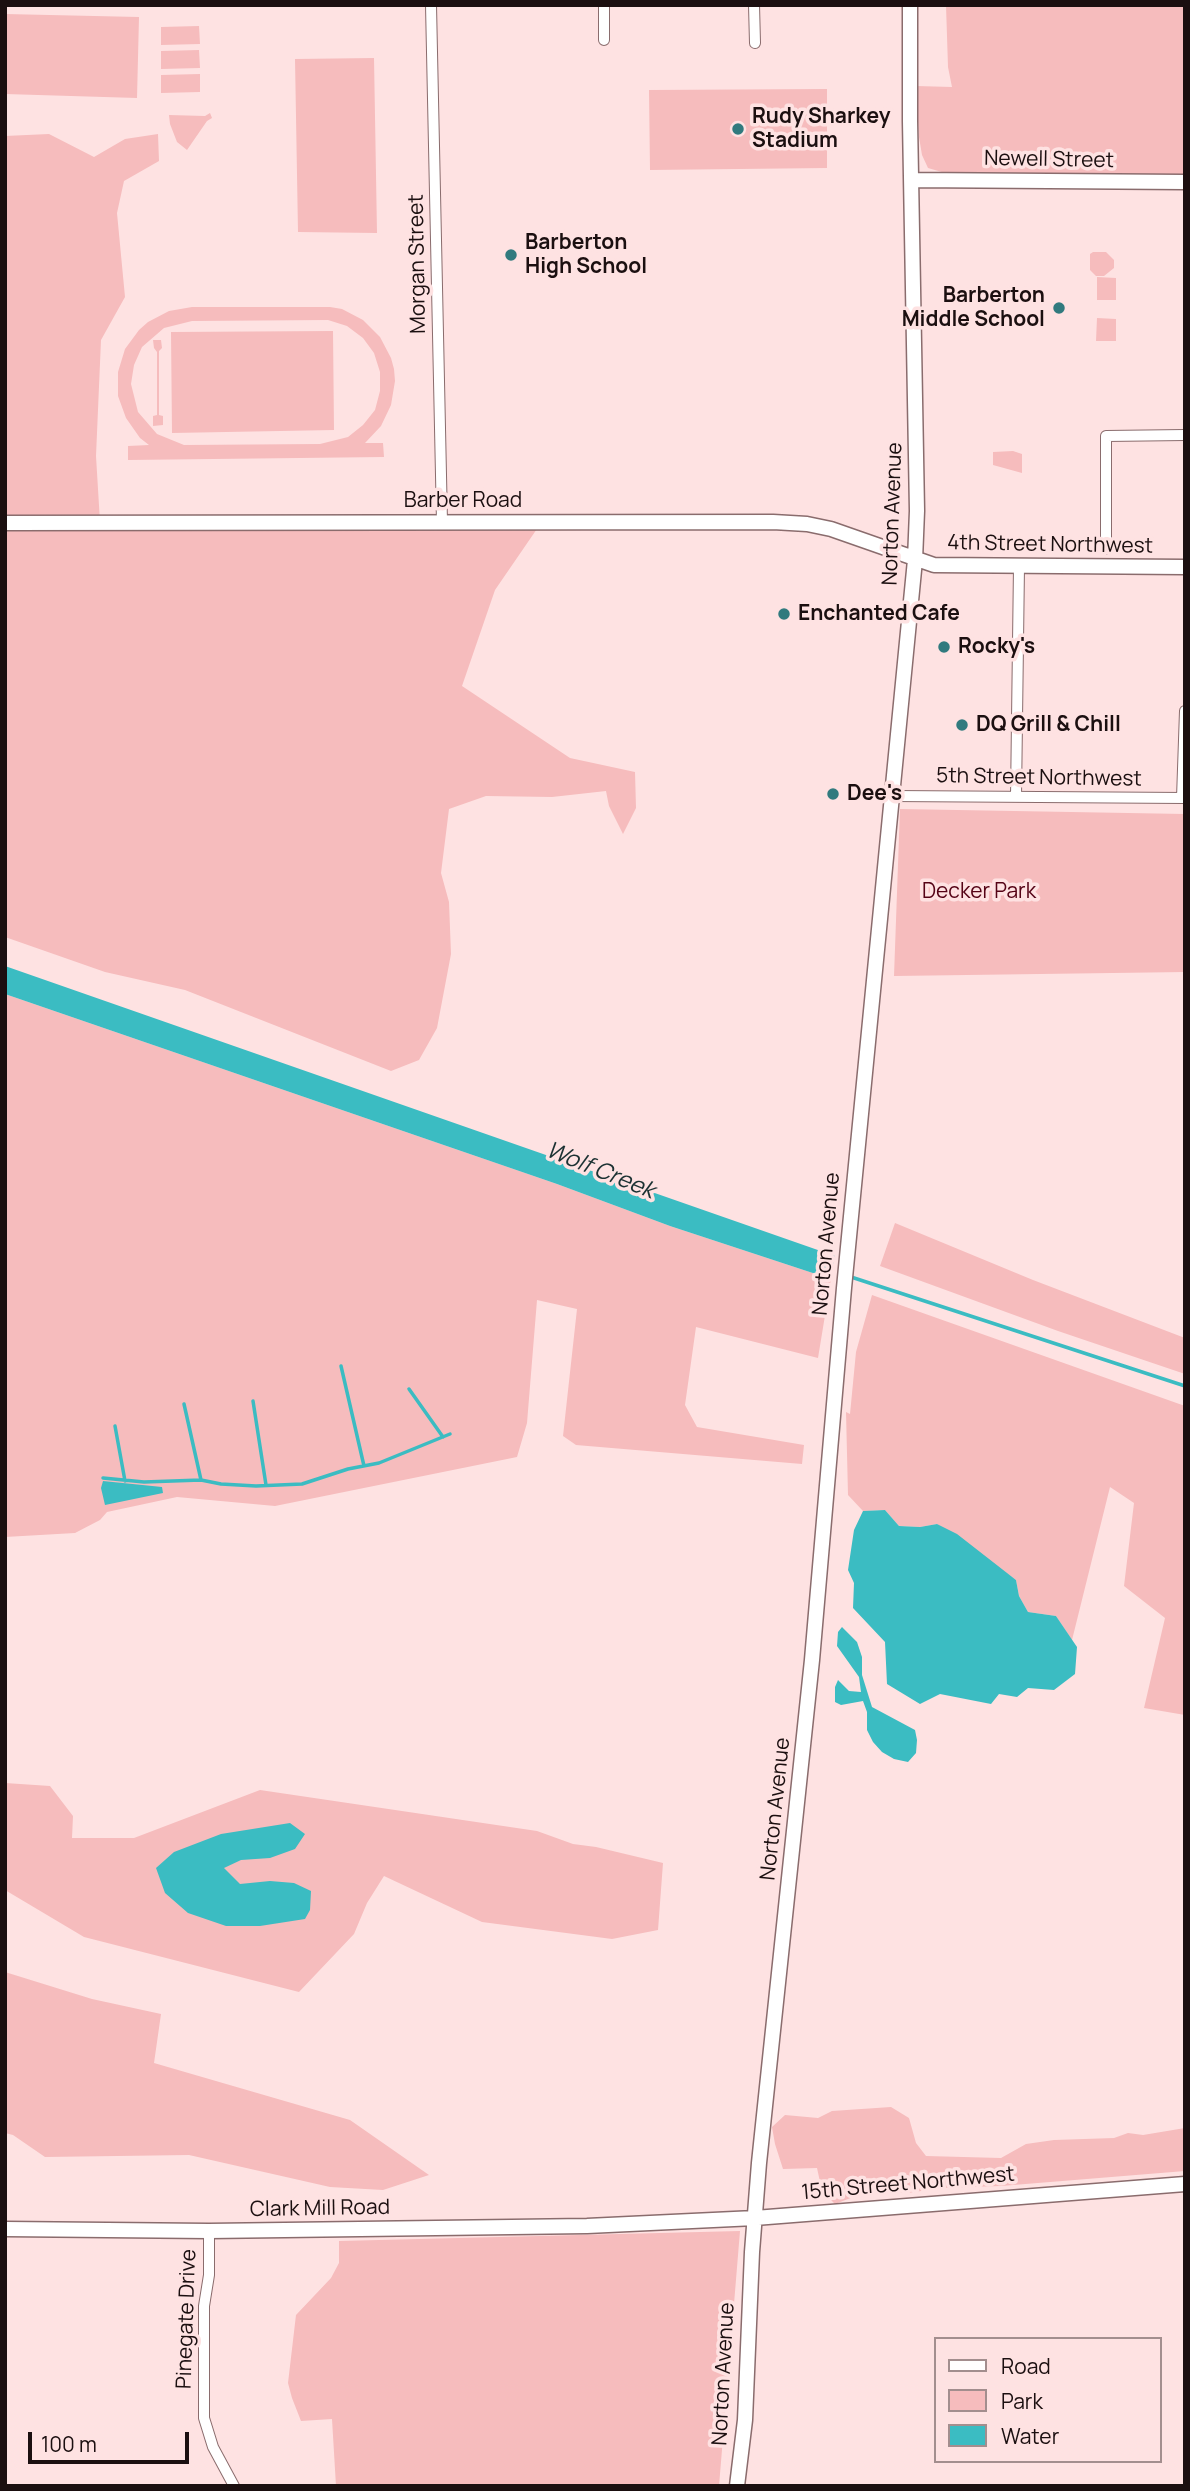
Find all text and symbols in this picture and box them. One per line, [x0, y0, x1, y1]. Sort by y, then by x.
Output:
place label: Rudy Sharkey Stadium [752, 104, 891, 154]
marker: Rudy Sharkey Stadium [730, 121, 746, 137]
street label: Newell Street [984, 146, 1114, 174]
street label: Morgan Street [404, 194, 432, 334]
place label: Barberton High School [525, 230, 647, 280]
marker: Barberton High School [503, 247, 519, 263]
place label: Barberton Middle School [902, 283, 1045, 333]
marker: Barberton Middle School [1051, 300, 1067, 316]
street label: Norton Avenue [878, 442, 908, 586]
street label: Barber Road [404, 488, 522, 514]
street label: 4th Street Northwest [947, 531, 1153, 559]
place label: Enchanted Cafe [798, 601, 960, 627]
marker: Enchanted Cafe [776, 606, 792, 622]
place label: Rocky's [958, 634, 1035, 660]
marker: Rocky's [936, 639, 952, 655]
place label: DQ Grill & Chill [976, 712, 1121, 738]
marker: DQ Grill & Chill [954, 717, 970, 733]
street label: 5th Street Northwest [936, 764, 1142, 792]
place label: Dee's [847, 781, 902, 807]
marker: Dee's [825, 786, 841, 802]
park label: Decker Park [922, 879, 1036, 905]
water label: Wolf Creek [542, 1137, 658, 1205]
street label: Norton Avenue [808, 1172, 846, 1316]
street label: Norton Avenue [756, 1736, 796, 1882]
street label: 15th Street Northwest [800, 2162, 1016, 2206]
street label: Clark Mill Road [250, 2195, 390, 2223]
street label: Pinegate Drive [172, 2249, 202, 2389]
street label: Norton Avenue [708, 2302, 740, 2446]
legend [934, 2337, 1162, 2463]
text: Road [1001, 2352, 1051, 2380]
text: Park [1001, 2387, 1043, 2415]
scale bar [32, 2418, 192, 2462]
text: Water [1001, 2422, 1059, 2450]
text: 100 m [41, 2430, 97, 2458]

